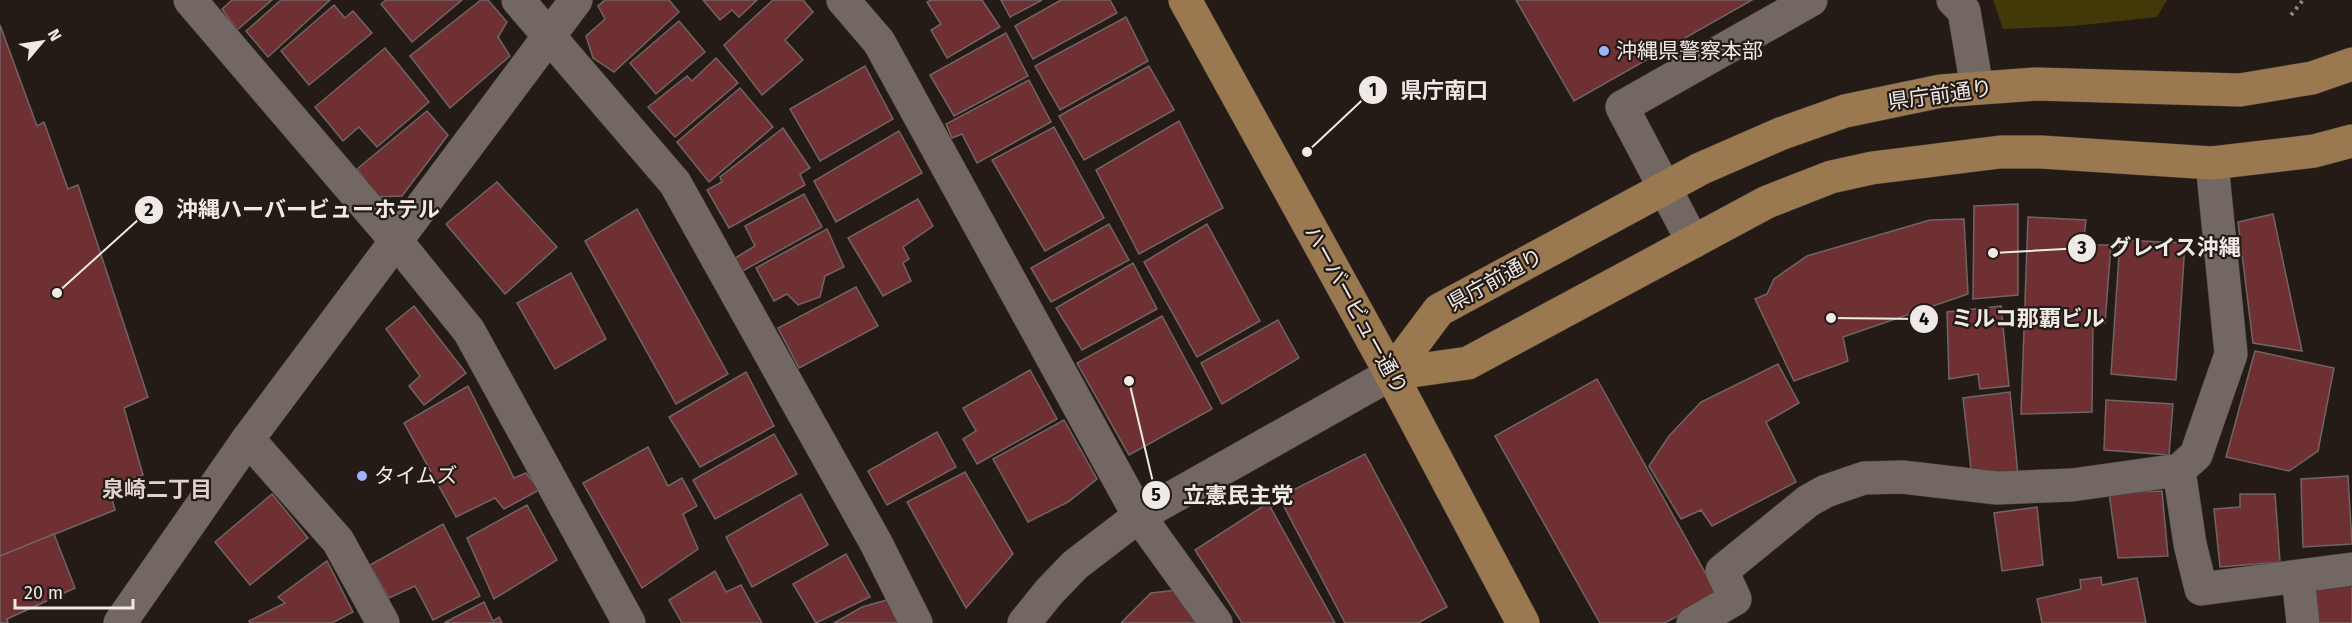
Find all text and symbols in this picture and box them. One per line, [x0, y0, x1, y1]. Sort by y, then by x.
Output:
north arrow [12, 12, 72, 72]
text: N [44, 26, 66, 44]
place label: 沖縄県警察本部 [1616, 38, 1763, 64]
marker: 沖縄県警察本部 [1597, 44, 1611, 58]
callout: 県庁南口 [1358, 70, 1500, 110]
street label: 県庁前通り [1886, 75, 1994, 115]
text: 県庁南口 [1400, 77, 1488, 104]
text: 1 [1369, 79, 1377, 101]
callout: 沖縄ハーバービューホテル [134, 190, 452, 230]
text: 沖縄ハーバービューホテル [176, 196, 440, 223]
text: 2 [144, 199, 154, 221]
street label: ハーバービュー通り [1299, 221, 1413, 399]
callout: グレイス沖縄 [2067, 228, 2253, 268]
text: グレイス沖縄 [2109, 234, 2241, 261]
text: 3 [2076, 237, 2087, 259]
street label: 県庁前通り [1443, 243, 1547, 317]
callout: ミルコ那覇ビル [1909, 299, 2117, 339]
text: ミルコ那覇ビル [1951, 305, 2105, 332]
text: 4 [1919, 308, 1929, 330]
place label: タイムズ [374, 463, 458, 489]
marker: タイムズ [355, 469, 369, 483]
callout: 立憲民主党 [1141, 475, 1305, 515]
district label: 泉崎二丁目 [102, 476, 212, 503]
text: 立憲民主党 [1183, 482, 1293, 509]
text: 5 [1151, 484, 1161, 506]
scale bar [15, 572, 134, 610]
text: 20 m [24, 582, 63, 604]

